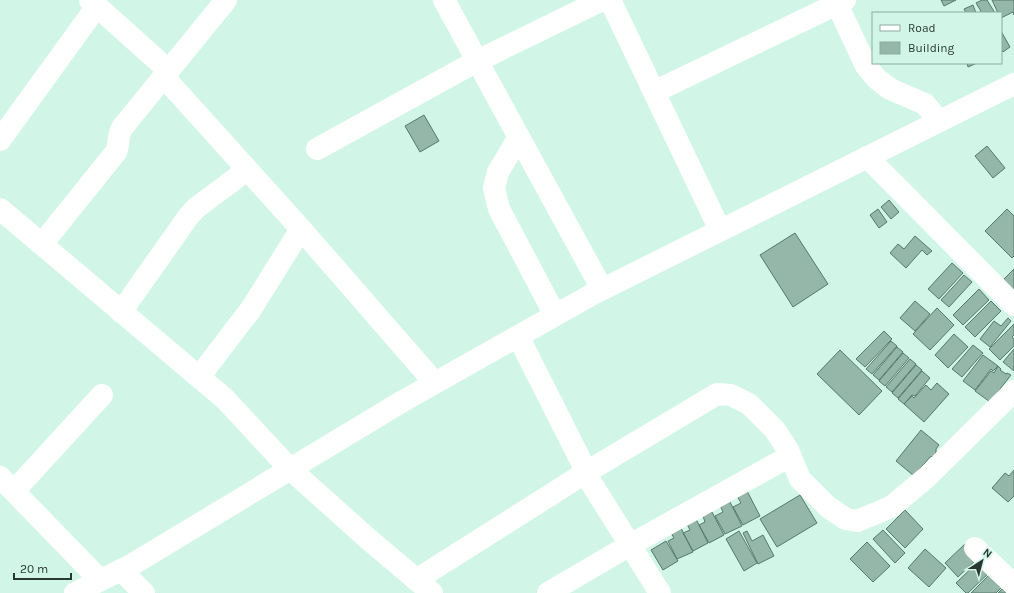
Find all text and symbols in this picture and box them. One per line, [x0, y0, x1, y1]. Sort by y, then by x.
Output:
legend [872, 12, 1002, 64]
text: Road [908, 21, 936, 35]
text: Building [908, 41, 955, 55]
north arrow [962, 541, 1002, 581]
text: N [981, 546, 995, 561]
scale bar [14, 555, 71, 581]
text: 20 m [20, 562, 48, 576]

